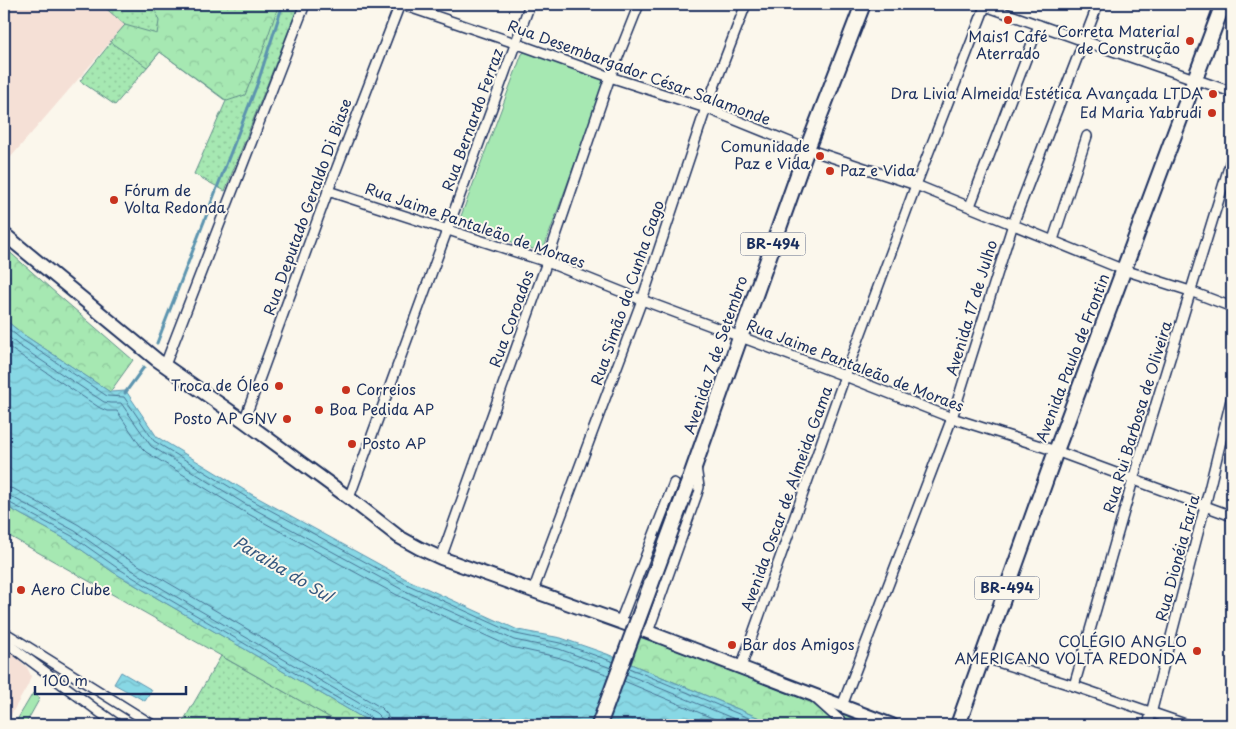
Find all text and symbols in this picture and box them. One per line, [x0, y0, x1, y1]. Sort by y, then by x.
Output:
street label: Rua Desembargador César Salamonde [505, 13, 774, 130]
marker: Mais1 Café Aterrado [1002, 14, 1014, 26]
place label: Correta Material de Construção [1057, 19, 1180, 59]
place label: Mais1 Café Aterrado [968, 24, 1048, 64]
marker: Correta Material de Construção [1184, 35, 1196, 47]
street label: Rua Bernardo Ferraz [435, 45, 508, 194]
place label: Dra Livia Almeida Estética Avançada LTDA [890, 81, 1203, 104]
marker: Dra Livia Almeida Estética Avançada LTDA [1207, 88, 1219, 100]
street label: Rua Deputado Geraldo Di Biase [257, 95, 357, 318]
place label: Ed Maria Yabrudi [1080, 100, 1202, 123]
marker: Ed Maria Yabrudi [1206, 107, 1218, 119]
place label: Comunidade Paz e Vida [720, 134, 810, 174]
marker: Comunidade Paz e Vida [814, 150, 826, 162]
place label: Paz e Vida [840, 158, 916, 181]
marker: Paz e Vida [824, 165, 836, 177]
street label: Rua Jaime Pantaleão de Moraes [362, 176, 589, 273]
place label: Fórum de Volta Redonda [124, 178, 227, 218]
marker: Fórum de Volta Redonda [108, 194, 120, 206]
street label: Rua Simão da Cunha Gago [584, 197, 669, 388]
road number: BR-494 [740, 232, 806, 255]
street label: Avenida 17 de Julho [939, 237, 1002, 378]
street label: Rua Coroados [482, 267, 539, 370]
street label: Avenida Paulo de Frontin [1029, 270, 1114, 445]
street label: Avenida 7 de Setembro [677, 272, 752, 437]
street label: Rua Jaime Pantaleão de Moraes [743, 312, 968, 417]
street label: Rua Rui Barbosa de Oliveira [1096, 317, 1177, 516]
place label: Troca de Óleo [171, 373, 269, 396]
place label: Correios [356, 377, 416, 400]
marker: Troca de Óleo [273, 380, 285, 392]
street label: Avenida Oscar de Almeida Gama [734, 382, 837, 615]
marker: Correios [340, 384, 352, 396]
place label: Boa Pedida AP [329, 397, 434, 420]
marker: Boa Pedida AP [313, 404, 325, 416]
place label: Posto AP GNV [174, 406, 277, 429]
marker: Posto AP GNV [281, 413, 293, 425]
place label: Posto AP [362, 431, 426, 454]
marker: Posto AP [346, 438, 358, 450]
street label: Rua Dionéia Faria [1149, 492, 1205, 623]
water label: Paraiba do Sul [230, 529, 340, 608]
road number: BR-494 [974, 576, 1040, 600]
place label: Aero Clube [31, 577, 110, 600]
marker: Aero Clube [15, 584, 27, 596]
place label: COLÉGIO ANGLO AMERICANO VOLTA REDONDA [955, 629, 1187, 669]
place label: Bar dos Amigos [742, 632, 855, 655]
marker: Bar dos Amigos [726, 639, 738, 651]
marker: COLÉGIO ANGLO AMERICANO VOLTA REDONDA [1191, 645, 1203, 657]
scale bar [35, 664, 186, 696]
text: 100 m [42, 668, 88, 691]

